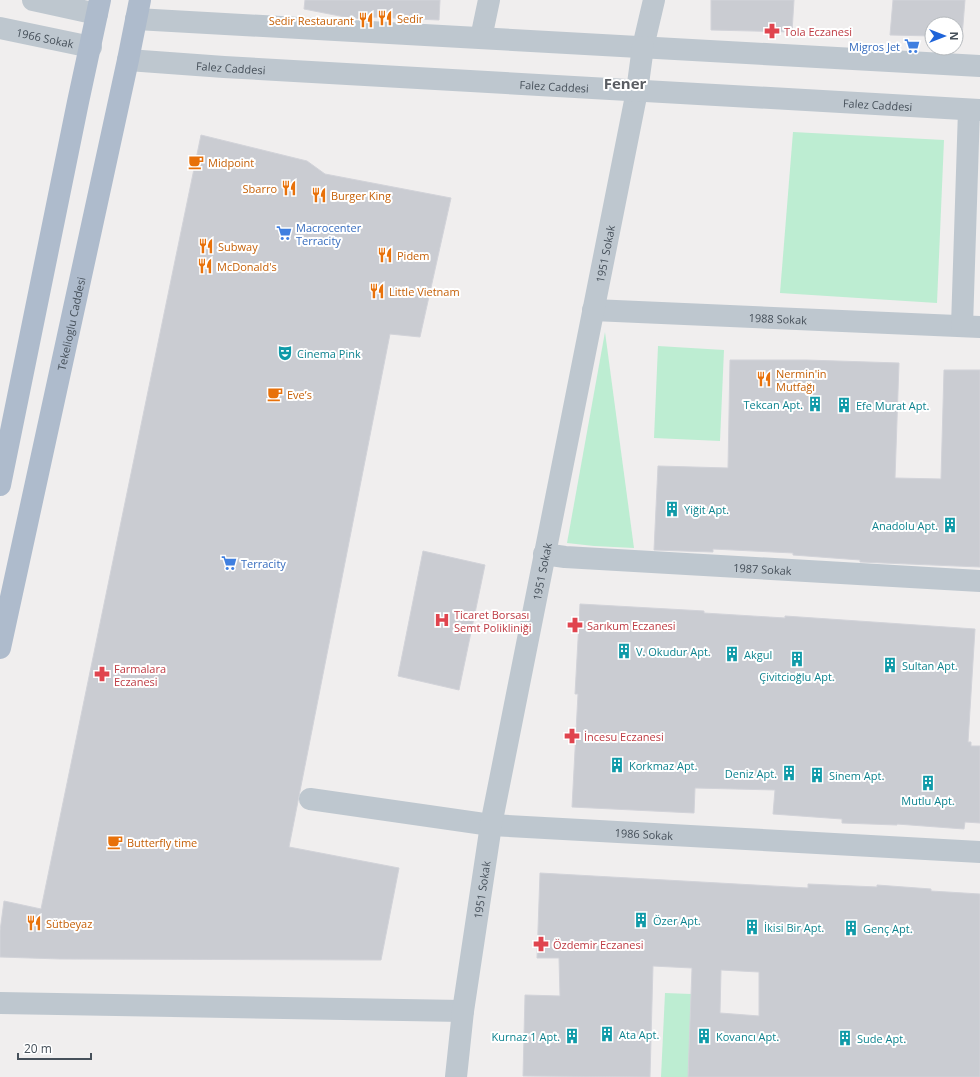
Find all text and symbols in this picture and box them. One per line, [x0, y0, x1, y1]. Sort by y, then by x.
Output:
restaurant icon: Sedir [376, 9, 394, 27]
restaurant icon: Sedir Restaurant [357, 11, 375, 29]
place label: Sedir [397, 11, 424, 26]
place label: Sedir Restaurant [269, 13, 354, 28]
north arrow [924, 16, 964, 56]
pharmacy icon: Tola Eczanesi [763, 22, 781, 40]
street label: 1966 Sokak [15, 24, 75, 51]
place label: Tola Eczanesi [784, 24, 852, 39]
text: N [947, 32, 962, 40]
supermarket icon: Migros Jet [903, 37, 921, 55]
place label: Migros Jet [849, 39, 900, 54]
street label: Falez Caddesi [196, 57, 266, 77]
district label: Fener [604, 73, 646, 93]
street label: Falez Caddesi [519, 76, 589, 95]
street label: Falez Caddesi [843, 95, 913, 114]
cafe icon: Midpoint [187, 153, 205, 171]
place label: Midpoint [208, 155, 254, 170]
restaurant icon: Sbarro [280, 179, 298, 197]
place label: Sbarro [243, 181, 277, 196]
restaurant icon: Burger King [310, 186, 328, 204]
place label: Burger King [331, 188, 391, 203]
place label: Macrocenter Terracity [296, 220, 362, 248]
street label: 1951 Sokak [592, 223, 618, 284]
supermarket icon: Macrocenter Terracity [275, 224, 293, 242]
restaurant icon: Subway [197, 237, 215, 255]
place label: Subway [218, 239, 258, 254]
restaurant icon: Pidem [376, 246, 394, 264]
place label: Pidem [397, 248, 429, 263]
restaurant icon: McDonald's [196, 257, 214, 275]
place label: McDonald's [217, 259, 277, 274]
street label: Tekelioglu Caddesi [53, 275, 88, 372]
restaurant icon: Little Vietnam [368, 282, 386, 300]
place label: Little Vietnam [389, 284, 460, 299]
street label: 1988 Sokak [748, 309, 808, 327]
theatre icon: Cinema Pink [276, 344, 294, 362]
place label: Cinema Pink [297, 346, 361, 361]
place label: Nermin'in Mutfağı [776, 366, 827, 394]
restaurant icon: Nermin'in Mutfağı [755, 370, 773, 388]
cafe icon: Eve’s [266, 385, 284, 403]
place label: Eve’s [287, 387, 312, 402]
building icon: Tekcan Apt. [806, 395, 824, 413]
building icon: Efe Murat Apt. [835, 396, 853, 414]
place label: Tekcan Apt. [744, 397, 803, 412]
place label: Efe Murat Apt. [856, 398, 929, 413]
building icon: Yiğit Apt. [663, 500, 681, 518]
place label: Yiğit Apt. [684, 502, 729, 517]
building icon: Anadolu Apt. [941, 516, 959, 534]
place label: Anadolu Apt. [872, 518, 938, 533]
street label: 1951 Sokak [528, 541, 555, 602]
supermarket icon: Terracity [220, 554, 238, 572]
place label: Terracity [241, 556, 286, 571]
street label: 1987 Sokak [733, 559, 792, 578]
place label: Ticaret Borsası Semt Polikliniği [454, 607, 532, 635]
hospital icon: Ticaret Borsası Semt Polikliniği [433, 611, 451, 629]
pharmacy icon: Sarıkum Eczanesi [566, 616, 584, 634]
place label: Sarıkum Eczanesi [587, 618, 676, 633]
building icon: V. Okudur Apt. [615, 642, 633, 660]
place label: V. Okudur Apt. [636, 644, 711, 659]
building icon: Akgul [723, 645, 741, 663]
place label: Akgul [744, 647, 772, 662]
building icon: Çivitcioğlu Apt. [788, 650, 806, 668]
building icon: Sultan Apt. [881, 656, 899, 674]
place label: Sultan Apt. [902, 658, 958, 673]
place label: Farmalara Eczanesi [114, 661, 166, 689]
pharmacy icon: Farmalara Eczanesi [93, 665, 111, 683]
place label: Çivitcioğlu Apt. [759, 669, 835, 684]
pharmacy icon: İncesu Eczanesi [563, 727, 581, 745]
place label: İncesu Eczanesi [584, 729, 664, 744]
building icon: Korkmaz Apt. [608, 756, 626, 774]
place label: Korkmaz Apt. [629, 758, 698, 773]
building icon: Deniz Apt. [780, 764, 798, 782]
place label: Deniz Apt. [725, 766, 777, 781]
building icon: Sinem Apt. [808, 766, 826, 784]
place label: Sinem Apt. [829, 768, 884, 783]
building icon: Mutlu Apt. [919, 774, 937, 792]
place label: Mutlu Apt. [901, 793, 955, 808]
street label: 1986 Sokak [614, 824, 674, 843]
cafe icon: Butterfly time [106, 833, 124, 851]
place label: Butterfly time [127, 835, 197, 850]
street label: 1951 Sokak [469, 860, 493, 920]
building icon: Özer Apt. [632, 911, 650, 929]
place label: Özer Apt. [653, 913, 701, 928]
restaurant icon: Sütbeyaz [25, 914, 43, 932]
place label: Sütbeyaz [46, 916, 92, 931]
building icon: İkisi Bir Apt. [743, 918, 761, 936]
building icon: Genç Apt. [842, 919, 860, 937]
place label: İkisi Bir Apt. [764, 920, 824, 935]
place label: Genç Apt. [863, 921, 913, 936]
pharmacy icon: Özdemir Eczanesi [532, 935, 550, 953]
place label: Özdemir Eczanesi [553, 937, 644, 952]
building icon: Ata Apt. [598, 1025, 616, 1043]
building icon: Kurnaz 1 Apt. [563, 1027, 581, 1045]
place label: Ata Apt. [619, 1027, 659, 1042]
building icon: Kovancı Apt. [695, 1027, 713, 1045]
place label: Kurnaz 1 Apt. [492, 1029, 560, 1044]
place label: Kovancı Apt. [716, 1029, 779, 1044]
building icon: Sude Apt. [836, 1029, 854, 1047]
place label: Sude Apt. [857, 1031, 906, 1046]
scale bar [18, 1035, 91, 1061]
text: 20 m [24, 1040, 52, 1057]

